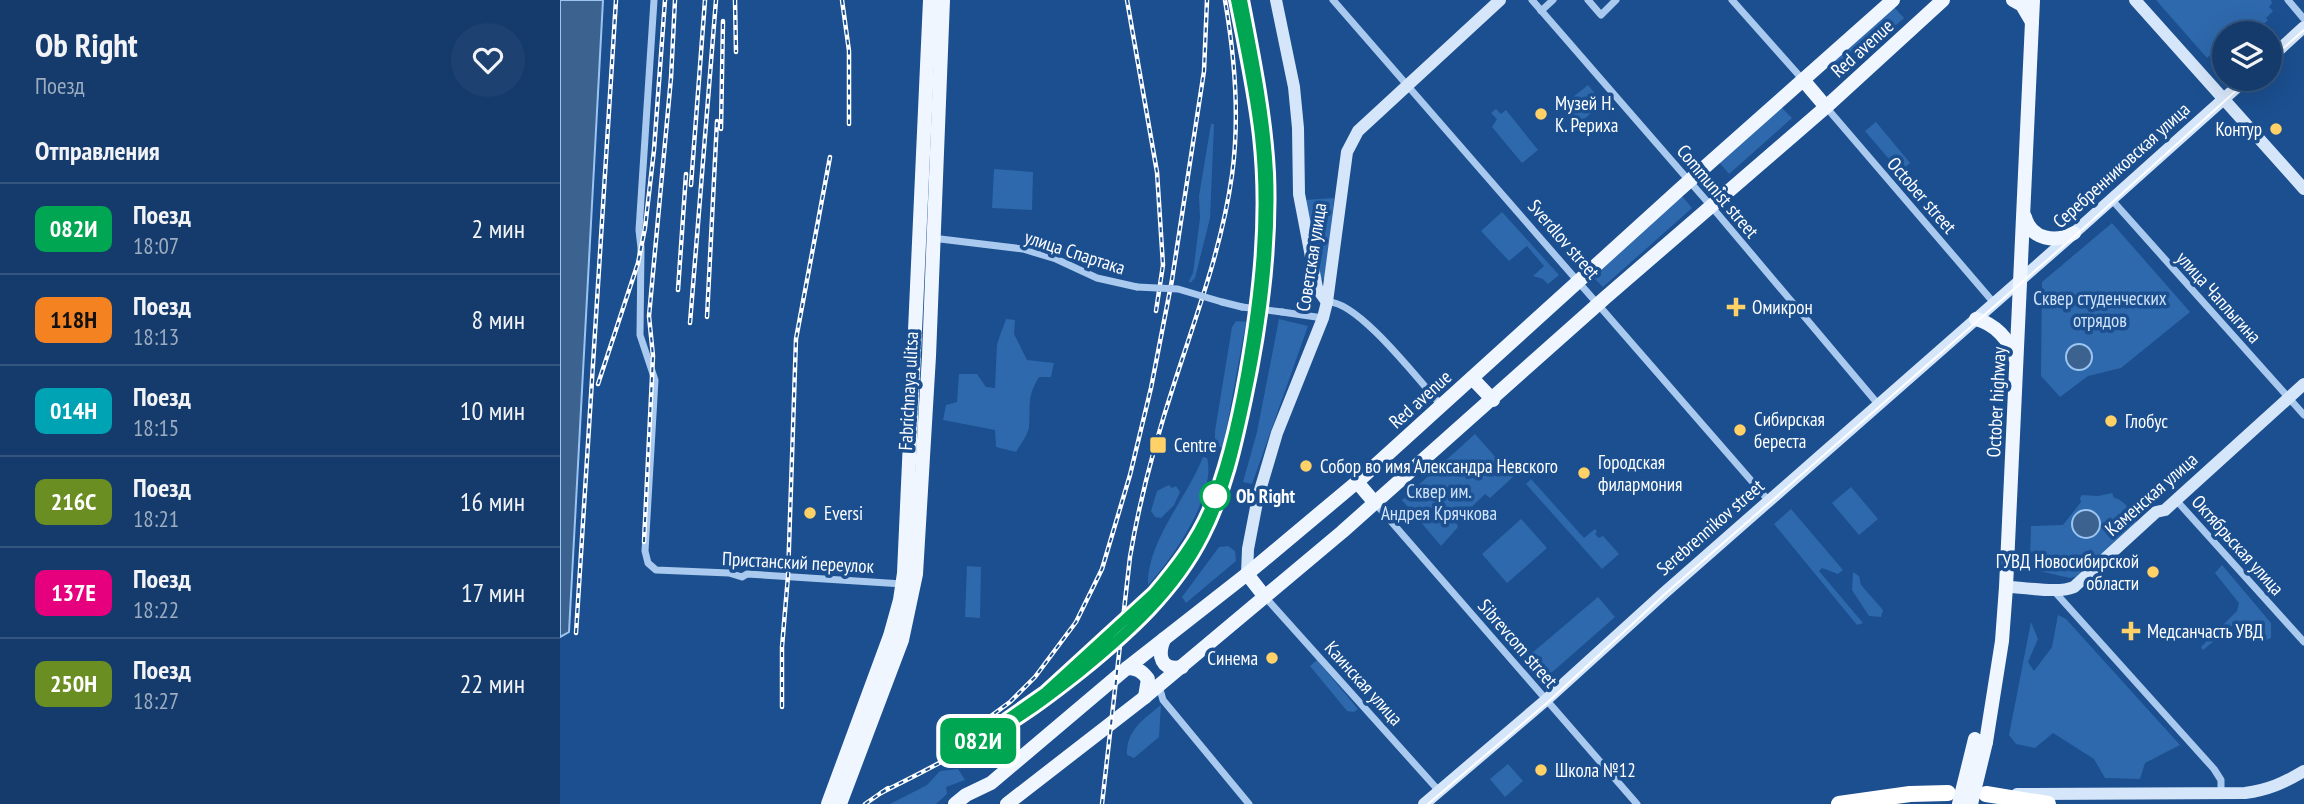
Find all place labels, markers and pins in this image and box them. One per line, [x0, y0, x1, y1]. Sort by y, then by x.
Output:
place label: Музей Н. К. Рериха [1555, 91, 1618, 137]
marker: Музей Н. К. Рериха [1533, 106, 1549, 122]
place label: Контур [2216, 117, 2262, 141]
marker: Контур [2268, 121, 2284, 137]
place label: Омикрон [1752, 295, 1813, 319]
marker: Омикрон [1726, 297, 1746, 317]
place label: Сибирская береста [1754, 407, 1825, 453]
place label: Глобус [2125, 409, 2168, 433]
marker: Глобус [2103, 413, 2119, 429]
marker: Сибирская береста [1732, 422, 1748, 438]
place label: Centre [1174, 433, 1217, 457]
marker: Centre [1148, 435, 1168, 455]
place label: Городская филармония [1598, 450, 1682, 496]
place label: Собор во имя Александра Невского [1320, 454, 1558, 478]
marker: Собор во имя Александра Невского [1298, 458, 1314, 474]
marker: Городская филармония [1576, 465, 1592, 481]
marker: Ob Right [1200, 481, 1230, 511]
place label: Ob Right [1236, 484, 1296, 508]
place label: Eversi [824, 501, 863, 525]
marker: Eversi [802, 505, 818, 521]
place label: ГУВД Новосибирской области [1996, 549, 2139, 595]
marker: ГУВД Новосибирской области [2145, 564, 2161, 580]
place label: Медсанчасть УВД [2147, 619, 2263, 643]
marker: Медсанчасть УВД [2121, 621, 2141, 641]
place label: Синема [1207, 646, 1258, 670]
marker: Синема [1264, 650, 1280, 666]
place label: Школа №12 [1555, 758, 1636, 782]
marker: Школа №12 [1533, 762, 1549, 778]

